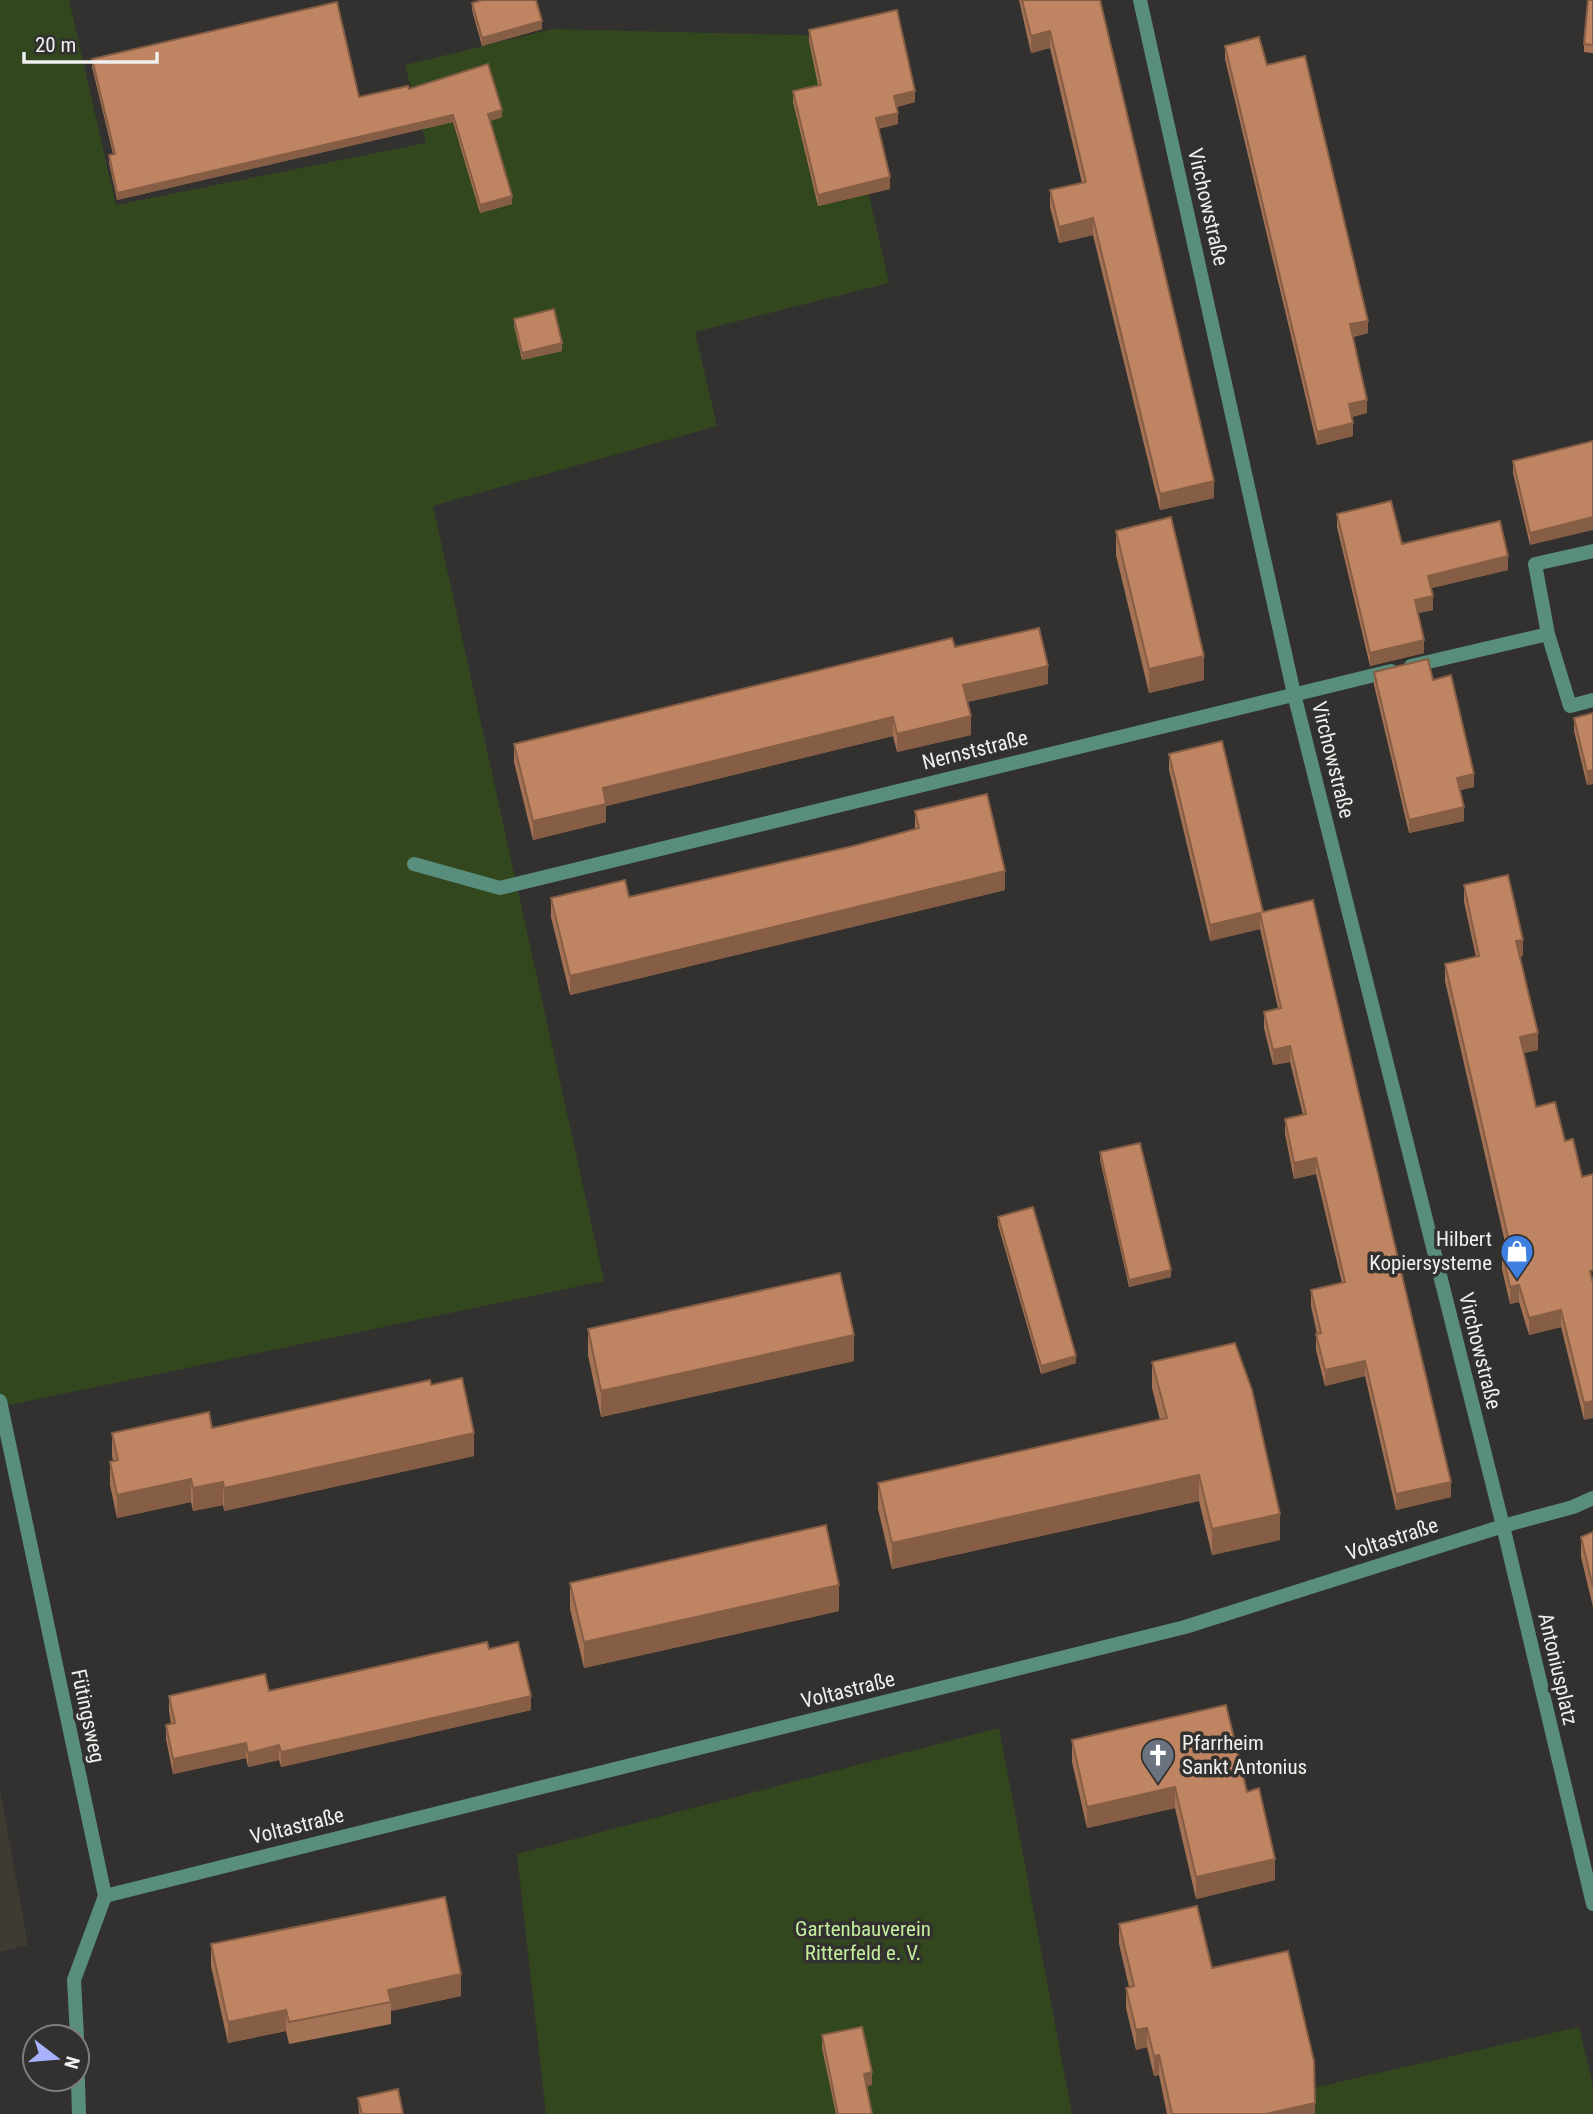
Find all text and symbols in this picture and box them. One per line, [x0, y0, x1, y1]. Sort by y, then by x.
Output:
scale bar [24, 21, 158, 65]
text: 20 m [35, 33, 76, 57]
street label: Virchowstraße [1183, 146, 1233, 268]
street label: Virchowstraße [1307, 699, 1359, 821]
street label: Nernststraße [920, 725, 1030, 775]
place label: Hilbert Kopiersysteme [1369, 1227, 1492, 1275]
shop icon: Hilbert Kopiersysteme [1498, 1232, 1536, 1281]
street label: Virchowstraße [1454, 1290, 1506, 1412]
street label: Voltastraße [1343, 1513, 1441, 1565]
street label: Antoniusplatz [1533, 1611, 1583, 1727]
street label: Fütingsweg [66, 1667, 110, 1765]
street label: Voltastraße [799, 1667, 897, 1713]
place label: Pfarrheim Sankt Antonius [1182, 1731, 1307, 1779]
church icon: Pfarrheim Sankt Antonius [1139, 1736, 1177, 1785]
street label: Voltastraße [248, 1803, 346, 1849]
park label: Gartenbauverein Ritterfeld e. V. [795, 1917, 931, 1965]
north arrow [21, 2023, 91, 2093]
text: N [59, 2054, 85, 2071]

